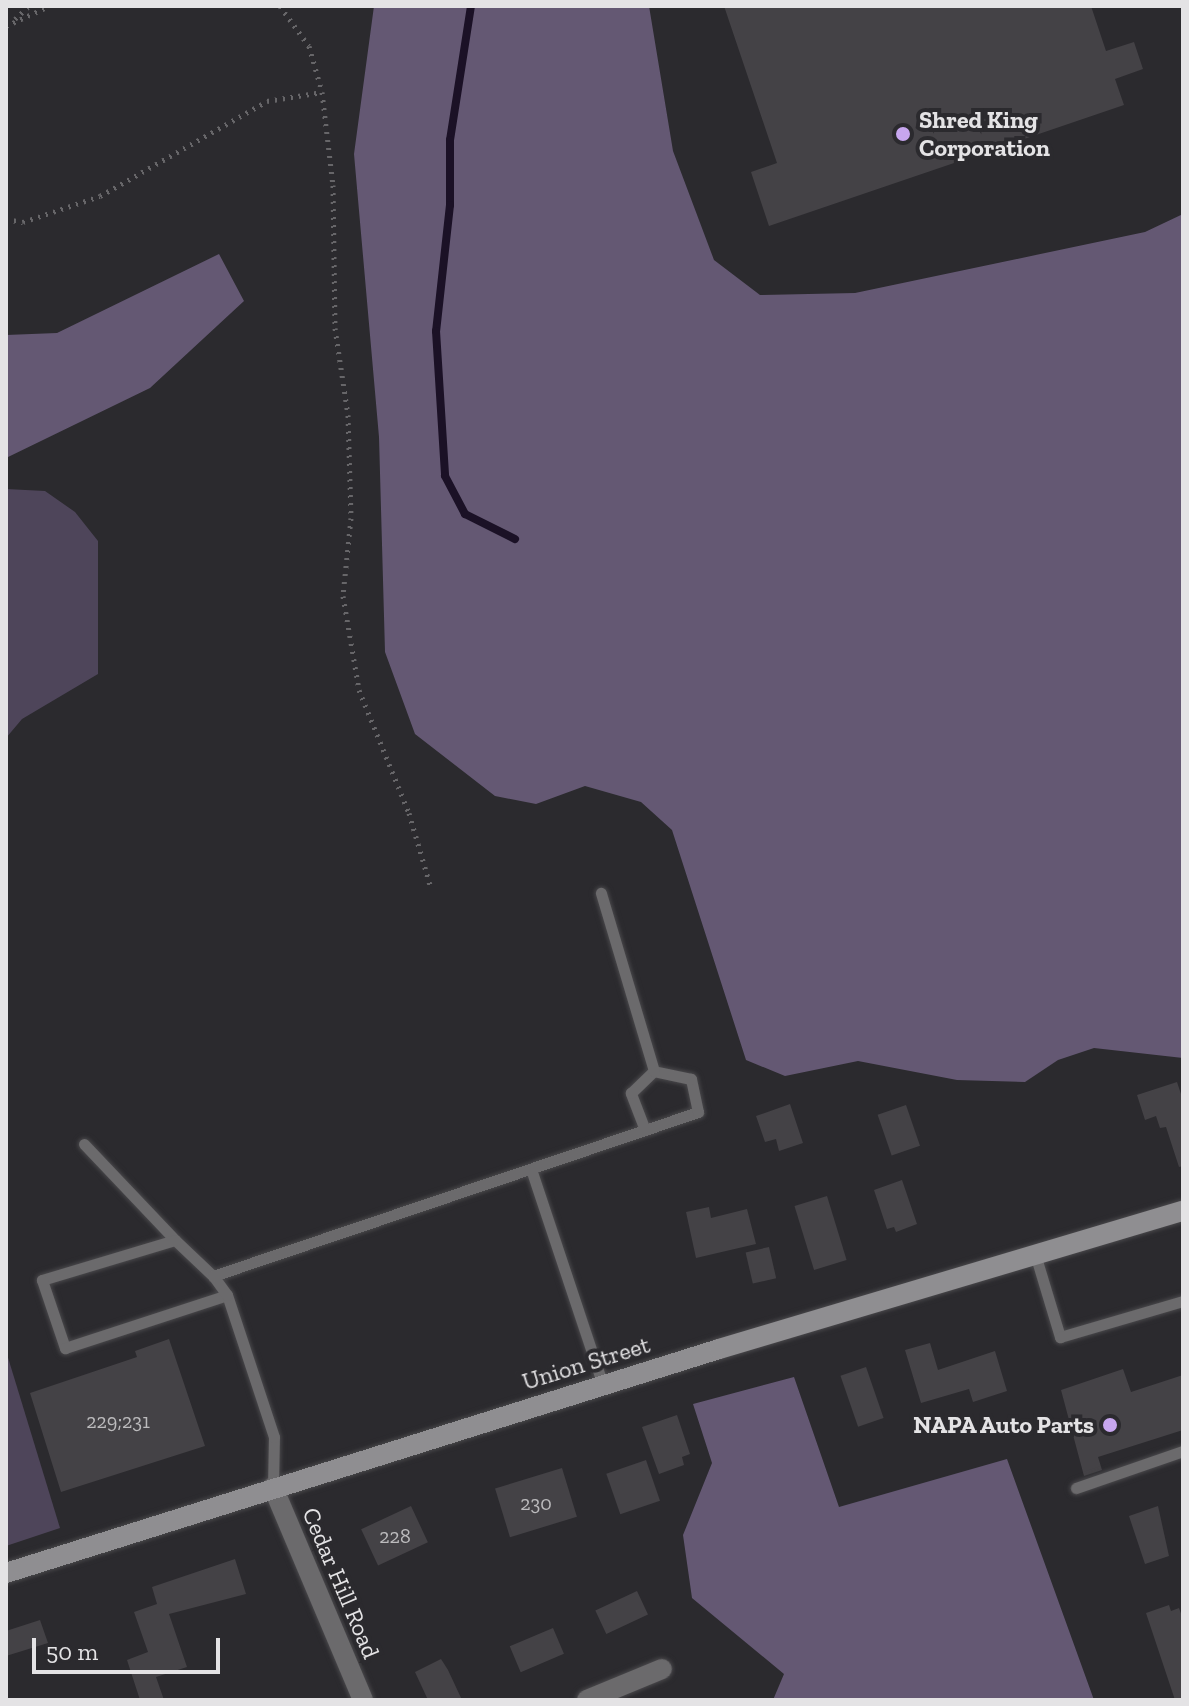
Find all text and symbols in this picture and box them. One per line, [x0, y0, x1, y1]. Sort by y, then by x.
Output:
place label: Shred King Corporation [919, 106, 1050, 162]
marker: Shred King Corporation [894, 125, 912, 143]
street label: Union Street [519, 1330, 653, 1396]
house number: 229;231 [86, 1409, 150, 1433]
place label: NAPA Auto Parts [912, 1411, 1094, 1439]
marker: NAPA Auto Parts [1101, 1416, 1119, 1434]
house number: 230 [520, 1491, 552, 1515]
street label: Cedar Hill Road [296, 1503, 386, 1663]
house number: 228 [379, 1524, 411, 1548]
scale bar [36, 1622, 224, 1672]
text: 50 m [46, 1637, 98, 1666]

